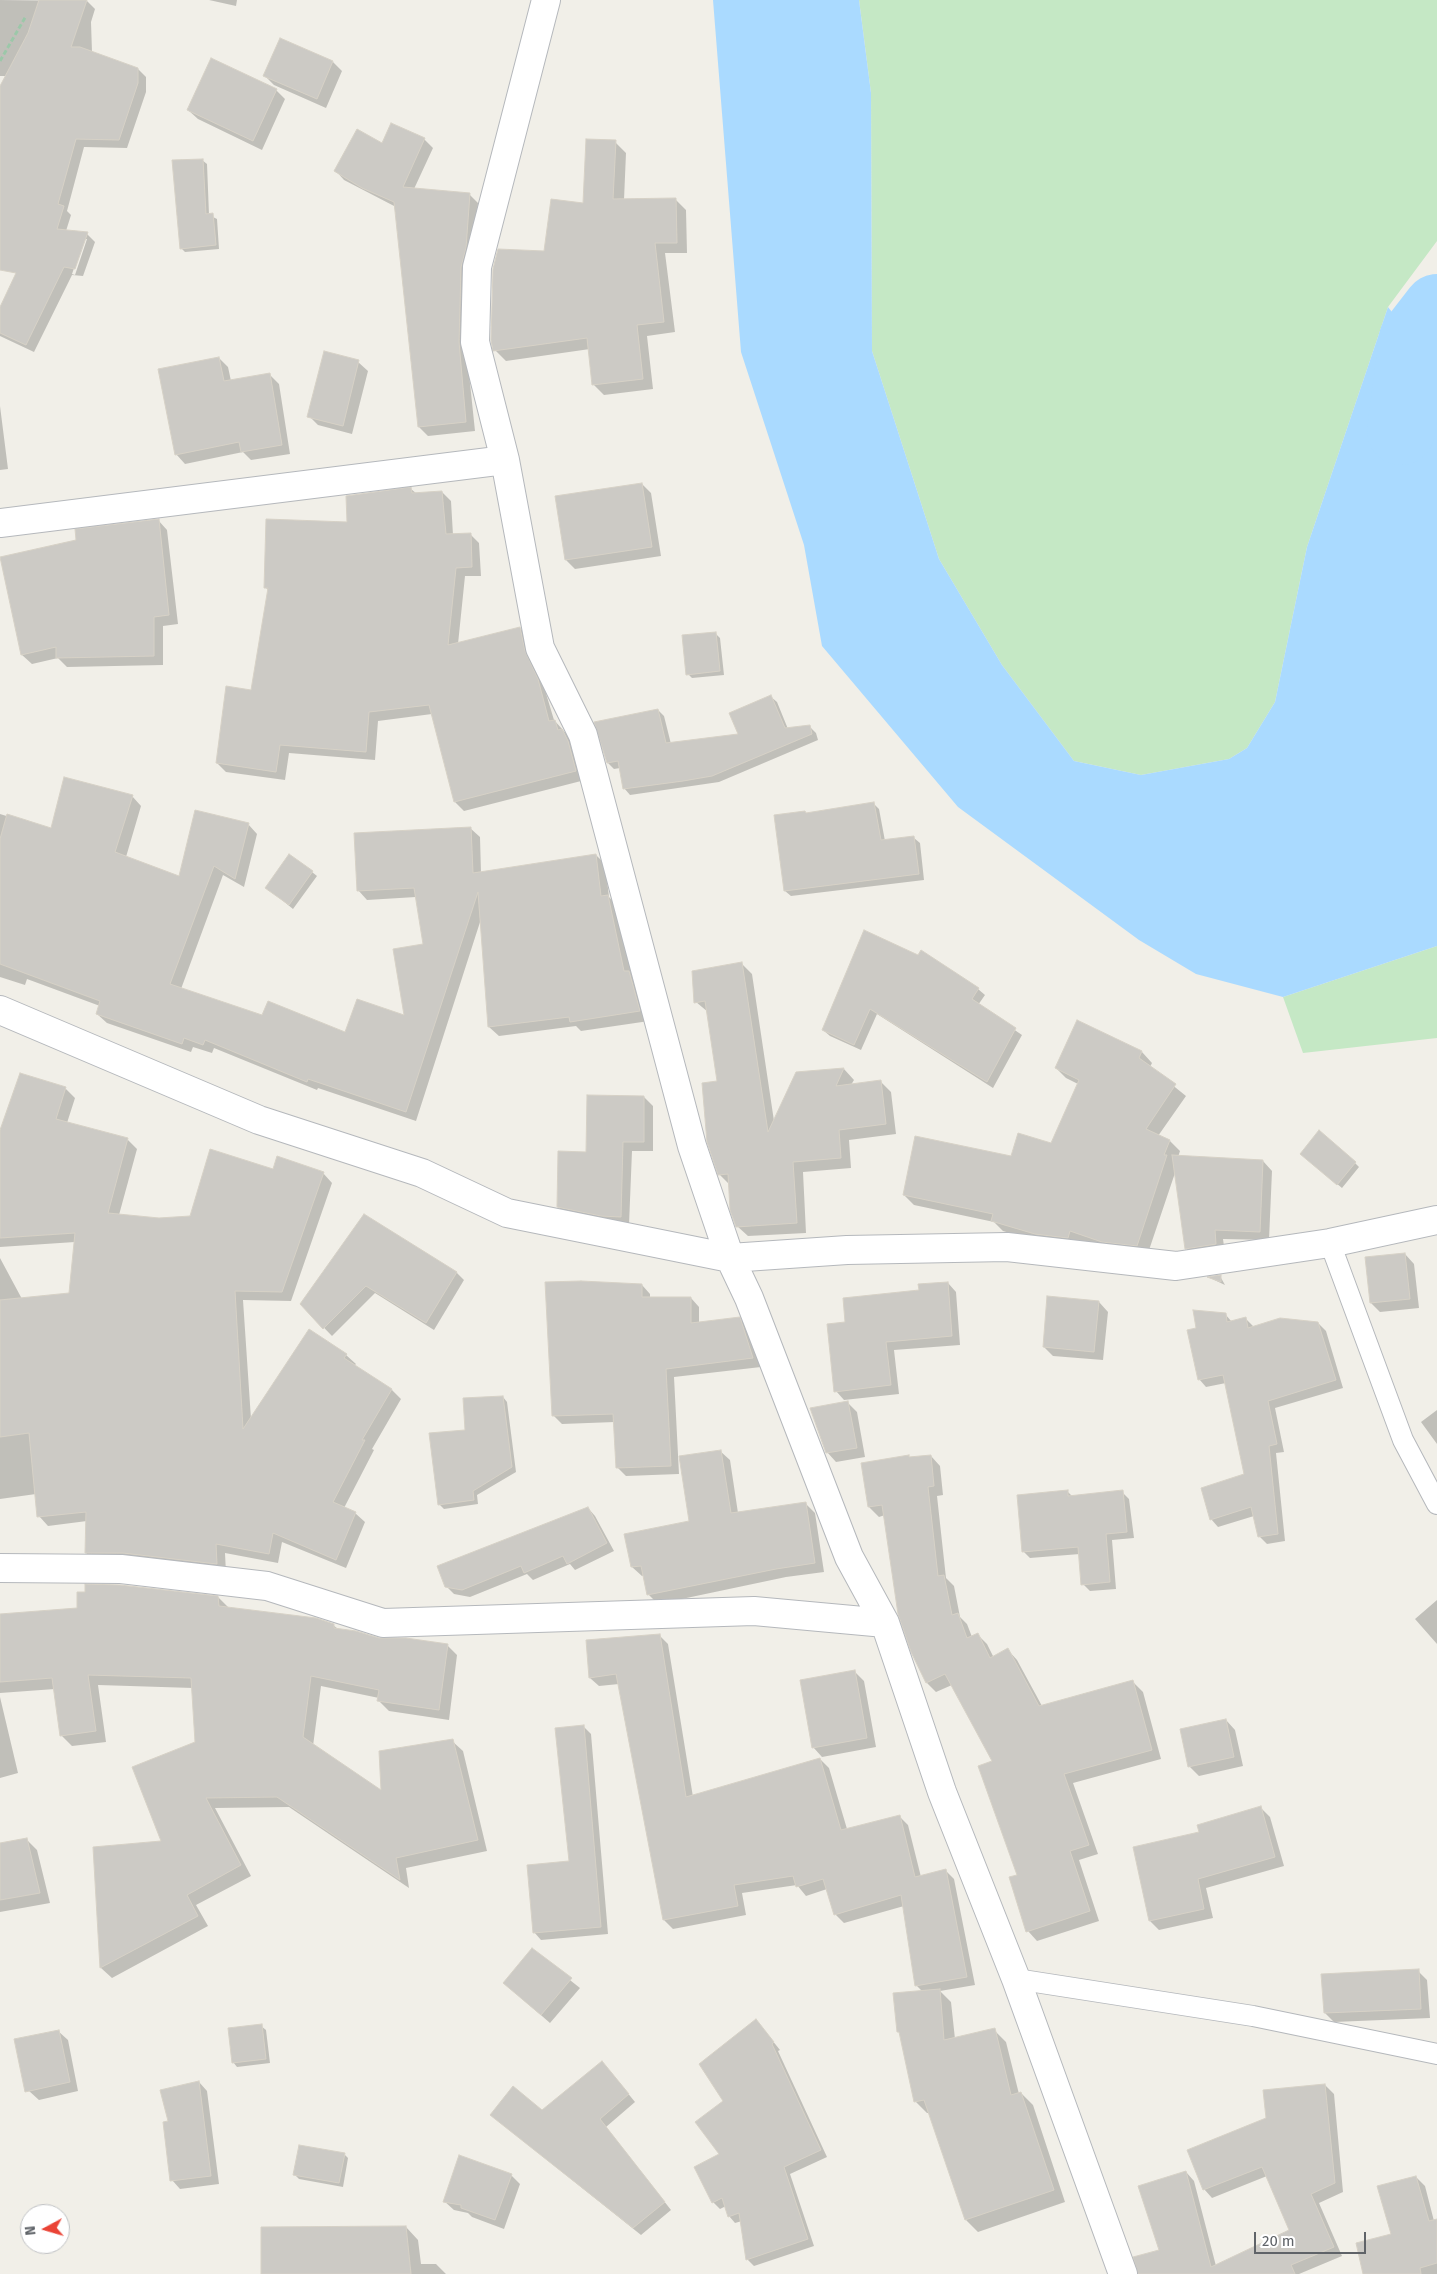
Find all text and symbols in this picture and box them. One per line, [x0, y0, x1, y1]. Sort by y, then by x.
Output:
north arrow [20, 2204, 70, 2254]
scale bar [1257, 2222, 1370, 2254]
text: N [22, 2225, 40, 2236]
text: 20 m [1262, 2232, 1295, 2250]

